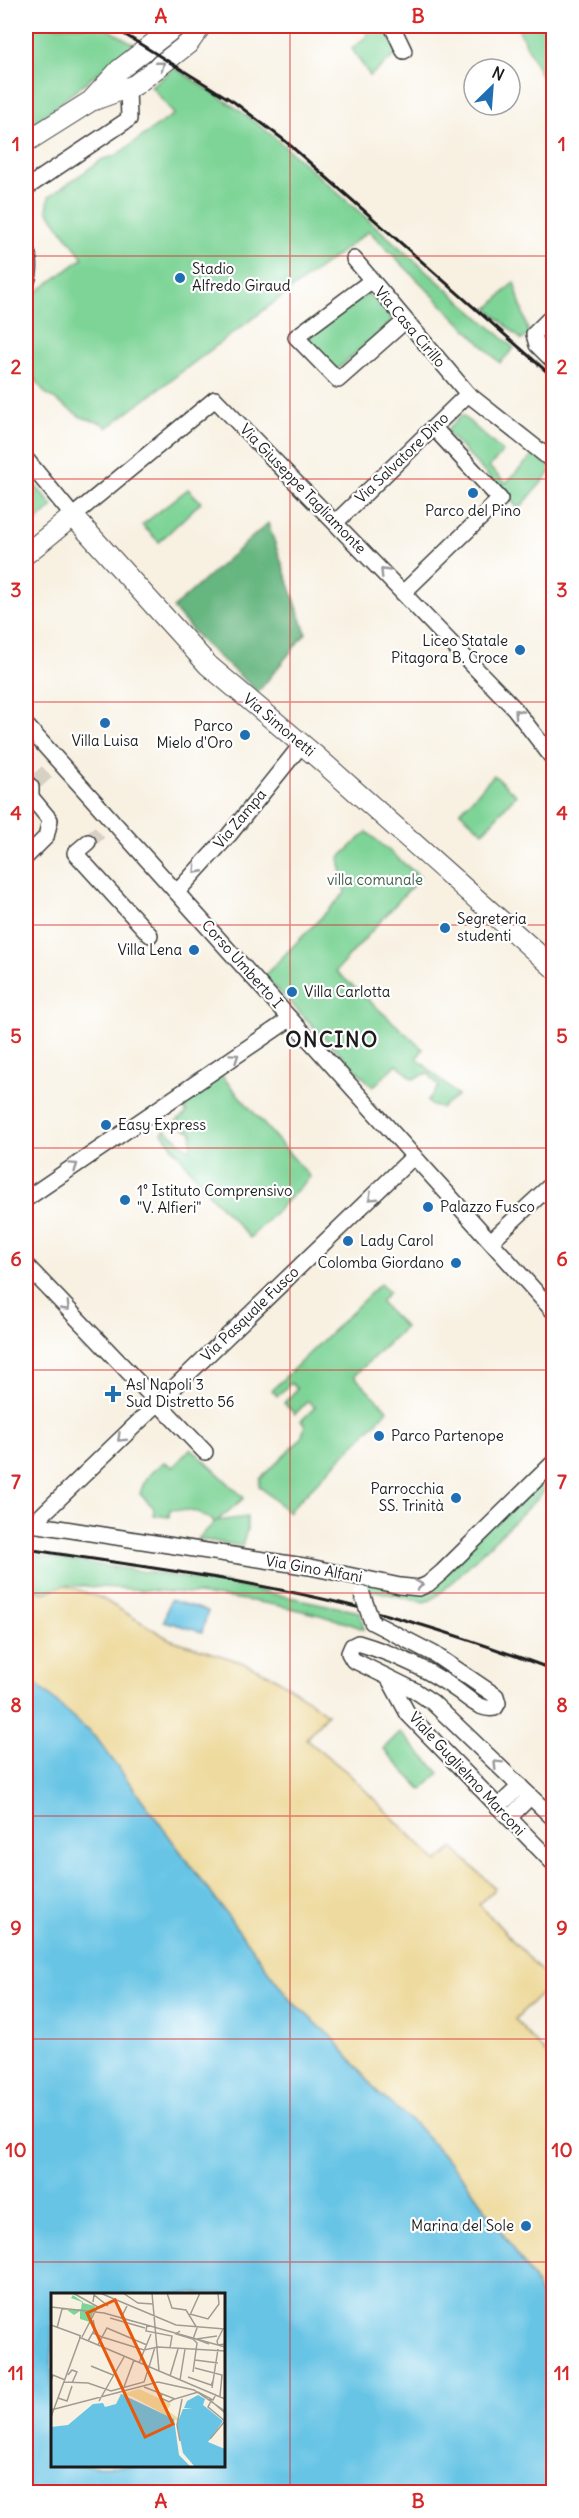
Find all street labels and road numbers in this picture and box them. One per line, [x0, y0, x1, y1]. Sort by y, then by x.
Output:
street label: Via Casa Cirillo [371, 282, 450, 371]
street label: Via Salvatore Dino [351, 408, 452, 507]
street label: Via Giuseppe Tagliamonte [236, 420, 371, 558]
street label: Via Simonetti [239, 689, 319, 760]
street label: Via Zampa [209, 785, 270, 852]
street label: Corso Umberto I [198, 916, 287, 1012]
street label: Via Pasquale Fusco [197, 1262, 303, 1365]
street label: Via Gino Alfani [264, 1551, 364, 1586]
street label: Viale Guglielmo Marconi [405, 1708, 530, 1839]

